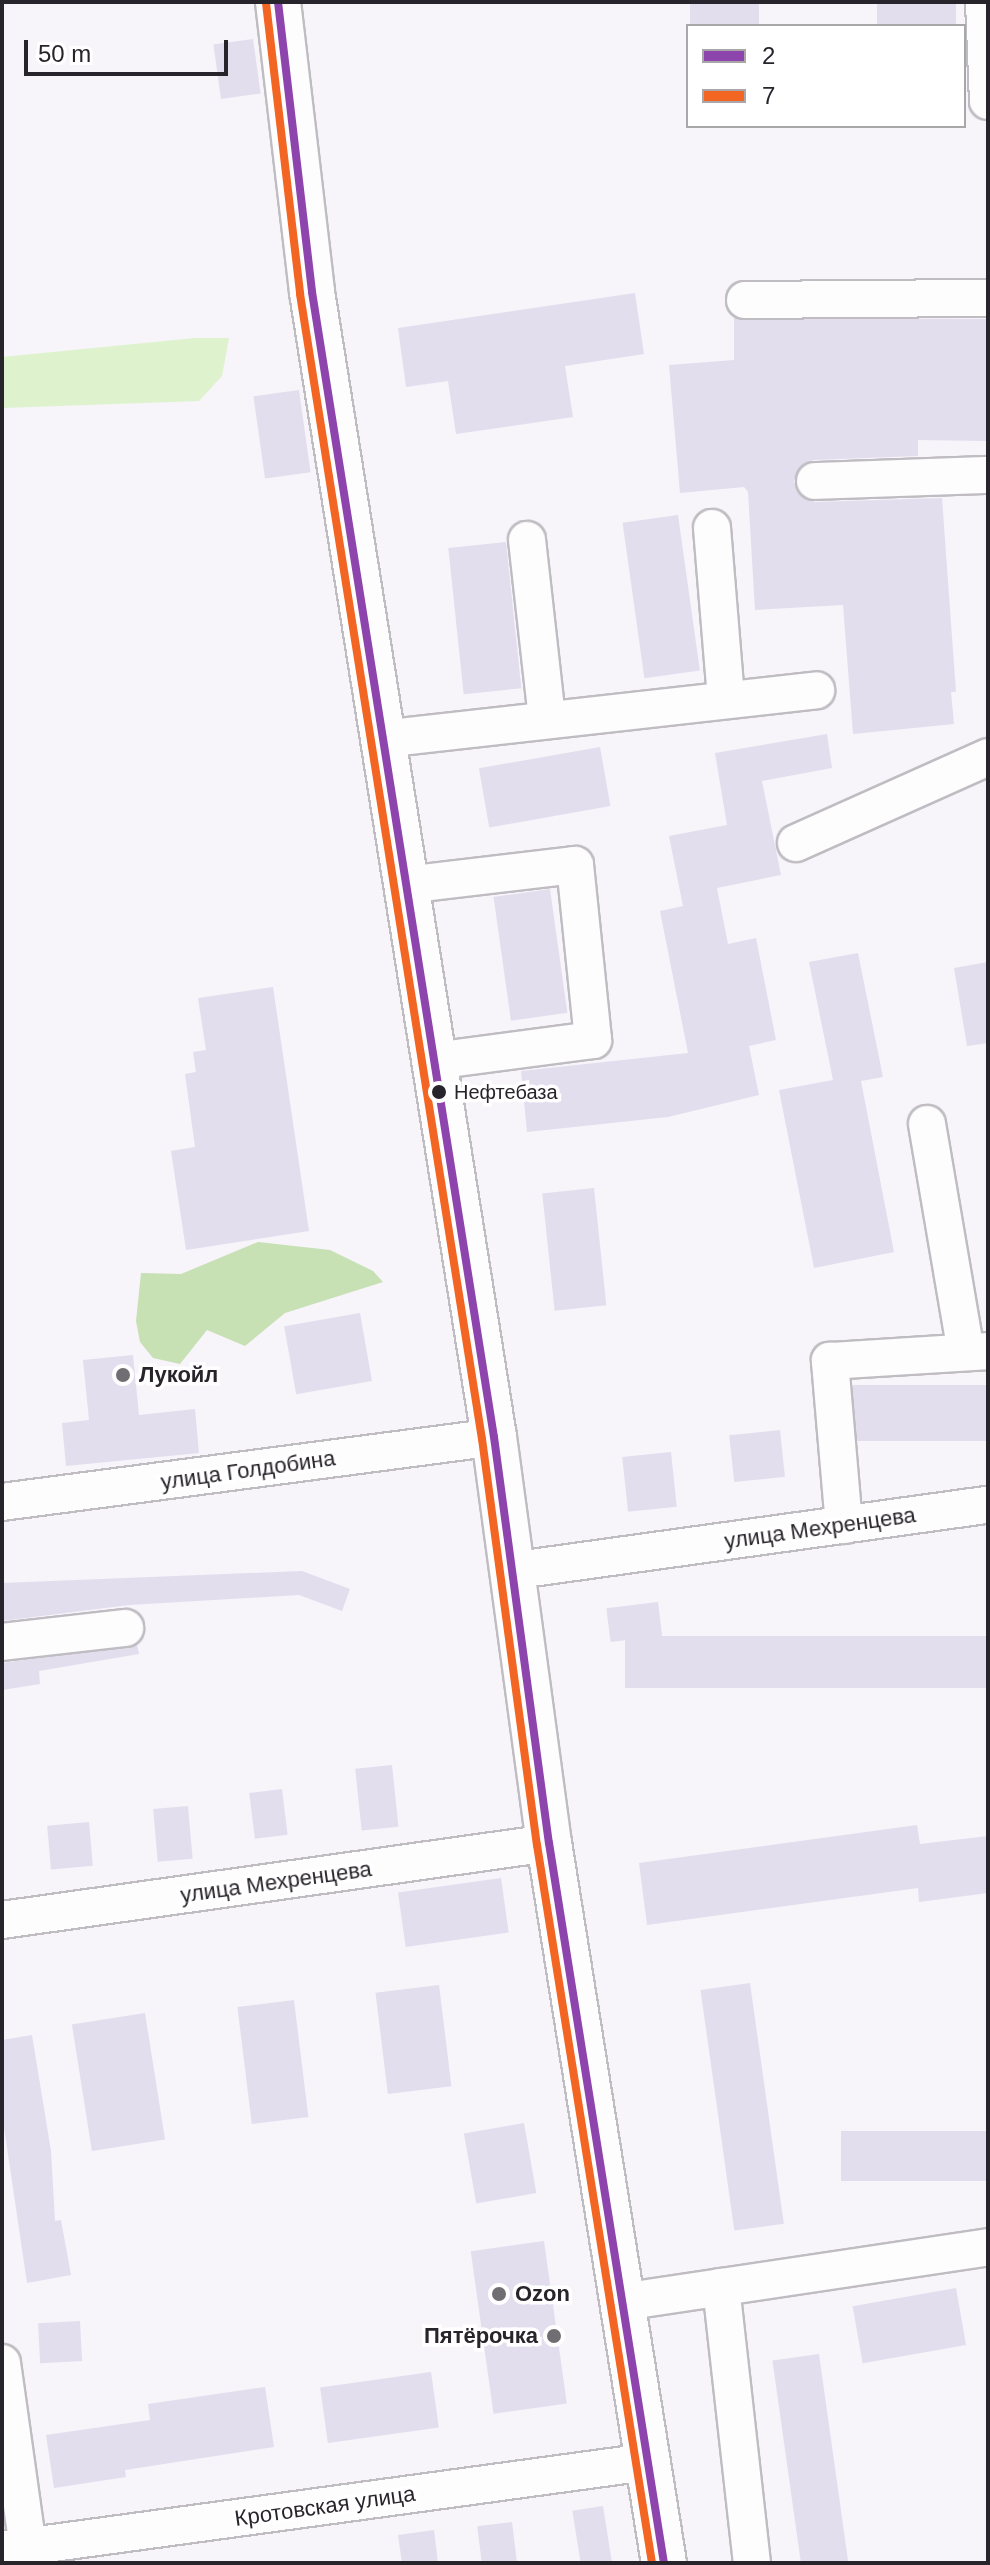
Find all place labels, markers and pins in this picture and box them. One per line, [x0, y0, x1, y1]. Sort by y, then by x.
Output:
place label: Нефтебаза [454, 1080, 558, 1104]
marker: Нефтебаза [431, 1084, 447, 1100]
place label: Лукойл [139, 1362, 218, 1388]
marker: Лукойл [114, 1366, 132, 1384]
place label: Ozon [515, 2281, 570, 2307]
marker: Ozon [490, 2285, 508, 2303]
place label: Пятёрочка [424, 2323, 538, 2349]
marker: Пятёрочка [545, 2327, 563, 2345]

